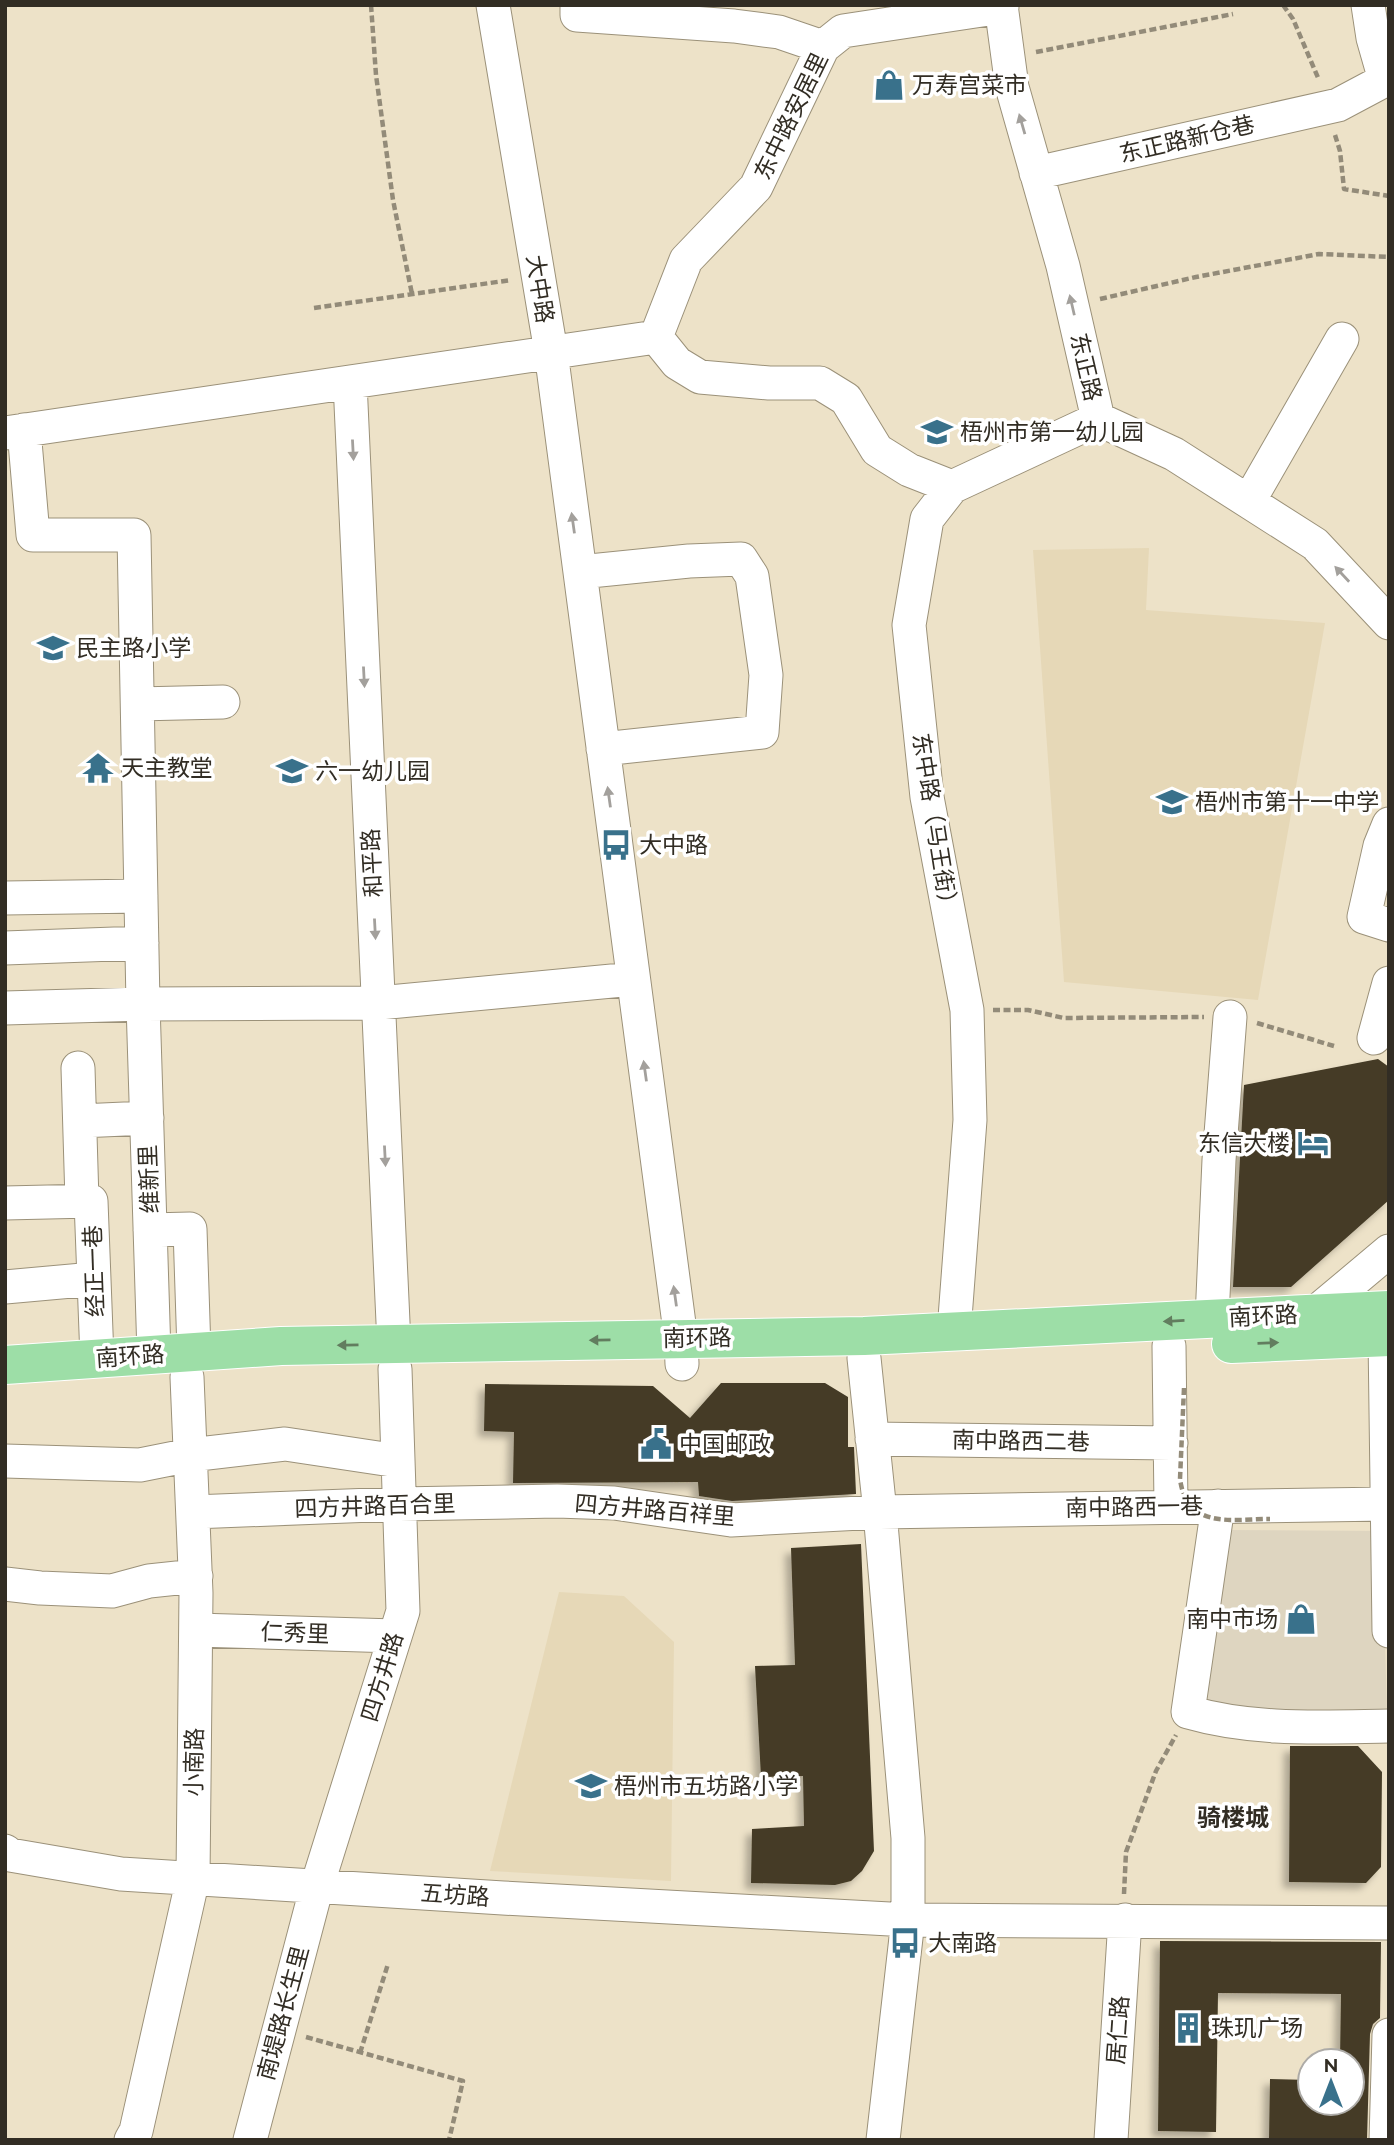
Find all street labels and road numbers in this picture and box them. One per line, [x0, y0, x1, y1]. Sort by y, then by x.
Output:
street label: 东中路安居里 [748, 48, 833, 184]
street label: 东正路新仓巷 [1117, 110, 1257, 167]
street label: 大中路 [522, 253, 559, 325]
street label: 东正路 [1066, 330, 1107, 404]
street label: 东中路（马王街） [908, 731, 963, 917]
street label: 和平路 [356, 828, 387, 898]
street label: 维新里 [134, 1144, 163, 1214]
street label: 经正一巷 [78, 1225, 109, 1317]
street label: 南环路 [1228, 1300, 1298, 1331]
street label: 南环路 [662, 1323, 732, 1352]
street label: 南环路 [95, 1340, 165, 1371]
street label: 南中路西二巷 [952, 1426, 1090, 1455]
street label: 四方井路百合里 [294, 1489, 456, 1522]
street label: 四方井路百祥里 [574, 1489, 736, 1530]
street label: 南中路西一巷 [1065, 1492, 1203, 1521]
street label: 仁秀里 [260, 1618, 330, 1647]
street label: 四方井路 [355, 1629, 408, 1725]
street label: 小南路 [179, 1727, 208, 1797]
street label: 五坊路 [420, 1879, 490, 1910]
street label: 南堤路长生里 [252, 1943, 313, 2083]
street label: 居仁路 [1102, 1995, 1133, 2065]

